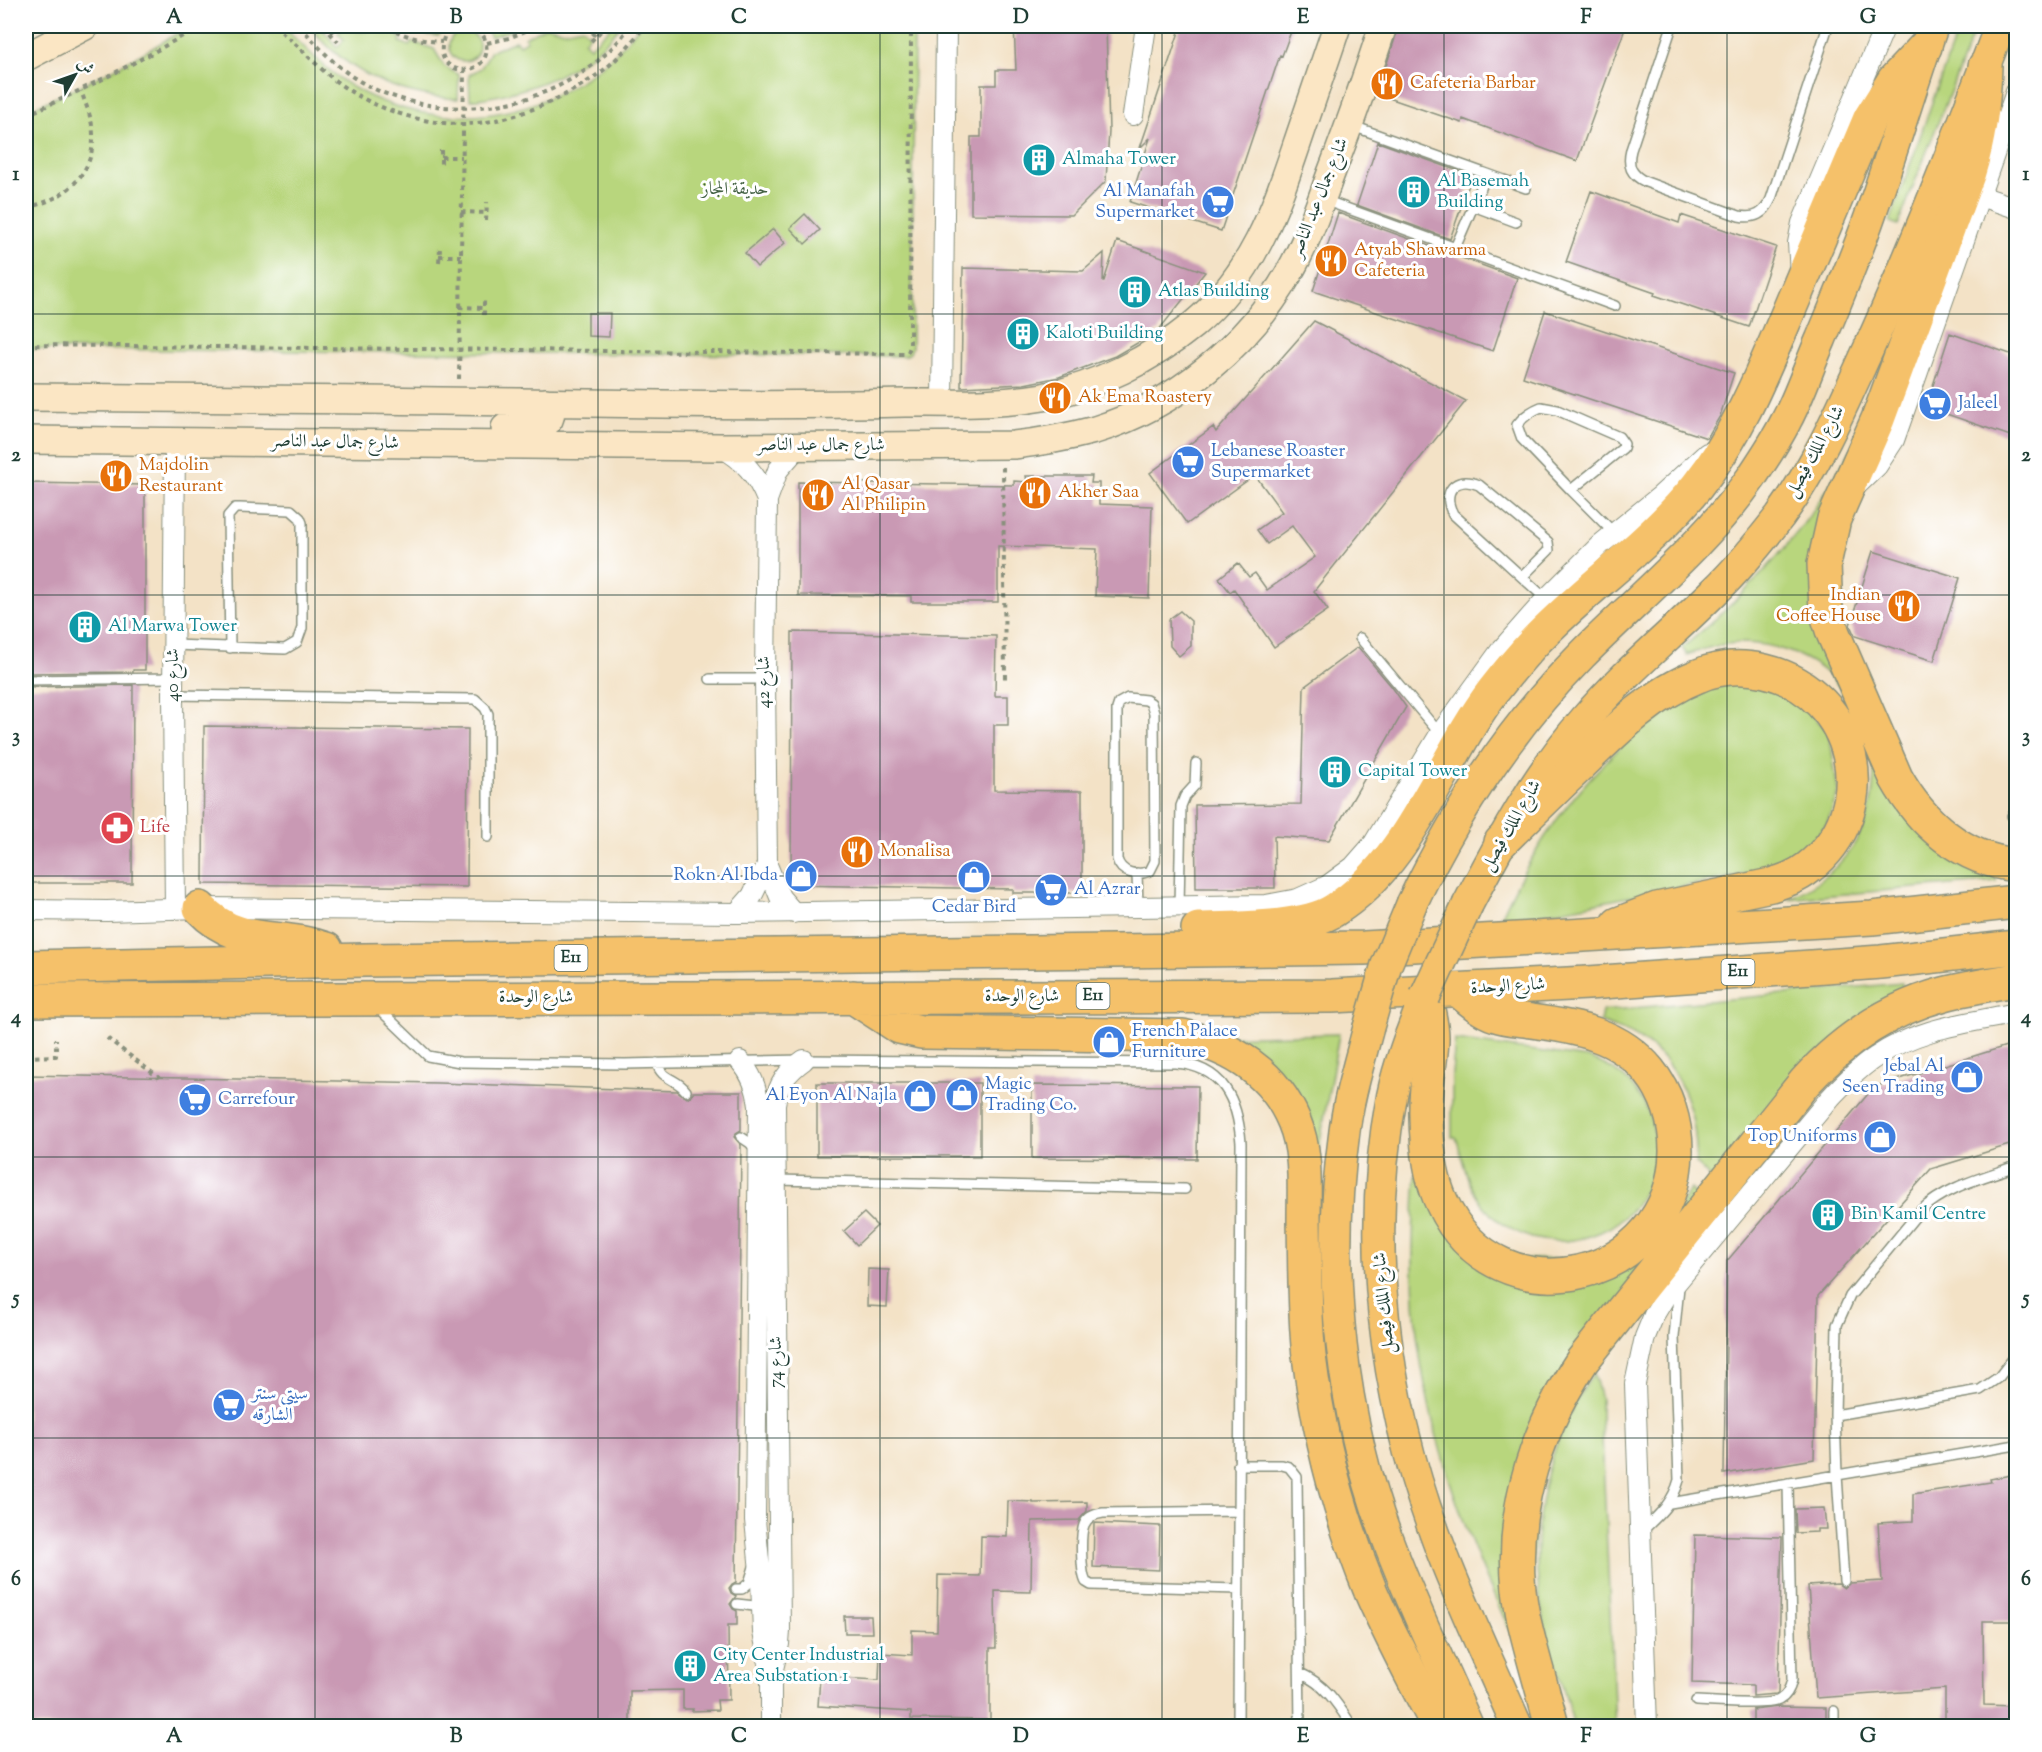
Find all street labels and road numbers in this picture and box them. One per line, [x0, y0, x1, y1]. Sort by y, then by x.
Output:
street label: شارع جمال عبد الناصر [1283, 134, 1356, 264]
street label: شارع الملك فيصل [1780, 401, 1852, 503]
street label: شارع جمال عبد الناصر [269, 429, 399, 457]
street label: شارع جمال عبد الناصر [755, 433, 885, 459]
street label: شارع 40 [161, 648, 187, 702]
street label: شارع 42 [752, 656, 778, 708]
street label: شارع الملك فيصل [1475, 775, 1549, 877]
road number: E11 [554, 945, 588, 971]
road number: E11 [1722, 959, 1754, 985]
street label: شارع الوحدة [1470, 972, 1546, 1002]
road number: E11 [1076, 983, 1110, 1009]
street label: شارع الوحدة [985, 984, 1059, 1010]
street label: شارع الوحدة [499, 985, 573, 1011]
street label: شارع الملك فيصل [1368, 1251, 1402, 1355]
street label: شارع 74 [764, 1336, 790, 1388]

